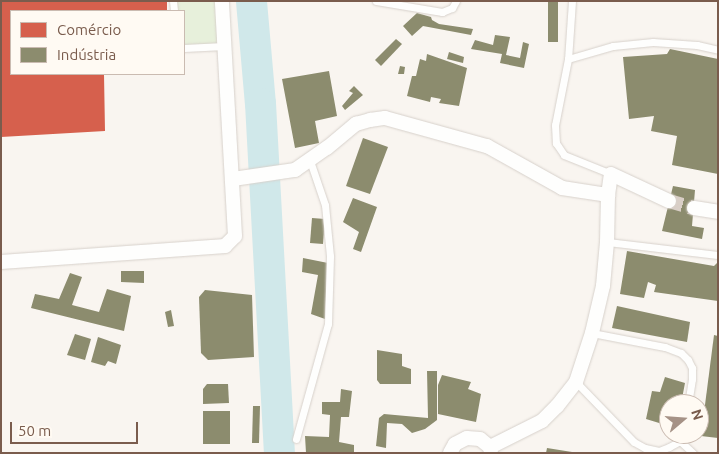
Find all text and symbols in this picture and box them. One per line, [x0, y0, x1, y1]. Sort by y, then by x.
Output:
legend [10, 10, 185, 75]
text: Comércio [57, 21, 121, 38]
text: Indústria [57, 46, 116, 63]
north arrow [659, 394, 709, 444]
text: N [688, 407, 707, 422]
scale bar [12, 412, 140, 444]
text: 50 m [18, 422, 51, 439]

